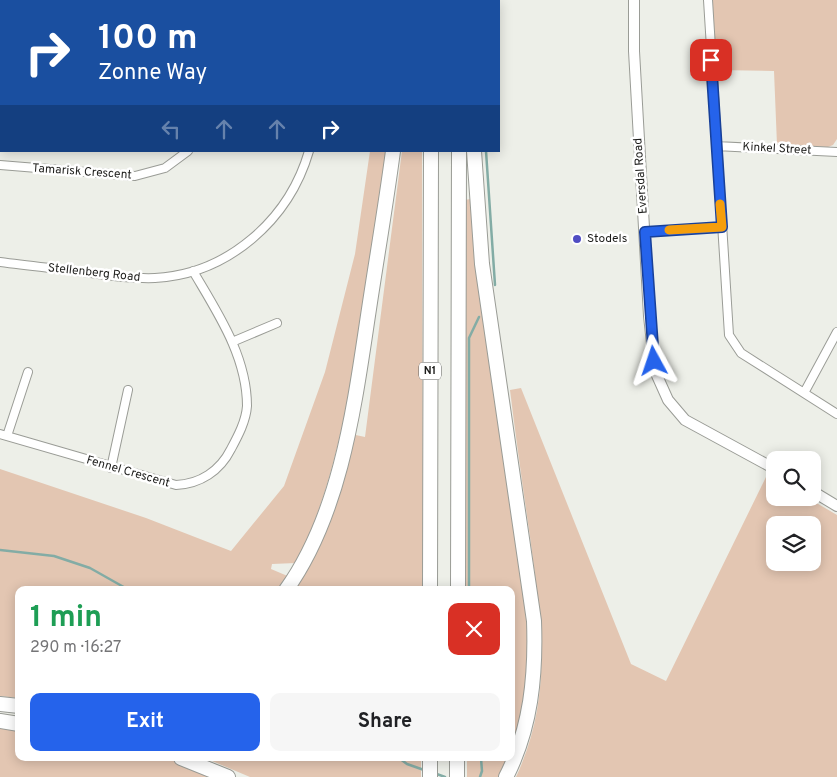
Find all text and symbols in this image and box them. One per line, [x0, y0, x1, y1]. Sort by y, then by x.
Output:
text: 100 m [98, 17, 198, 61]
icon: right [15, 20, 80, 85]
pin [690, 39, 732, 81]
icon: arrive [697, 46, 725, 74]
text: Zonne Way [98, 60, 207, 87]
icon: left [157, 115, 185, 143]
icon: ahead [210, 115, 238, 143]
icon: ahead [263, 115, 291, 143]
icon: right [316, 115, 344, 143]
street label: Eversdal Road [630, 137, 652, 215]
street label: Kinkel Street [742, 139, 812, 159]
street label: Tamarisk Crescent [32, 161, 132, 183]
place label: Stodels [587, 231, 627, 247]
marker: Stodels [571, 233, 583, 245]
street label: Stellenberg Road [47, 260, 141, 286]
position arrow [627, 334, 679, 386]
road number: N1 [419, 362, 441, 380]
map controls [766, 451, 821, 571]
button: search [766, 451, 821, 506]
street label: Fennel Crescent [84, 452, 172, 492]
button: layers [766, 516, 821, 571]
text: 1 min [30, 600, 102, 637]
button: close [448, 603, 500, 655]
text: 290 m · 16:27 [30, 638, 121, 658]
button: Exit [30, 693, 260, 751]
button: Share [270, 693, 500, 751]

